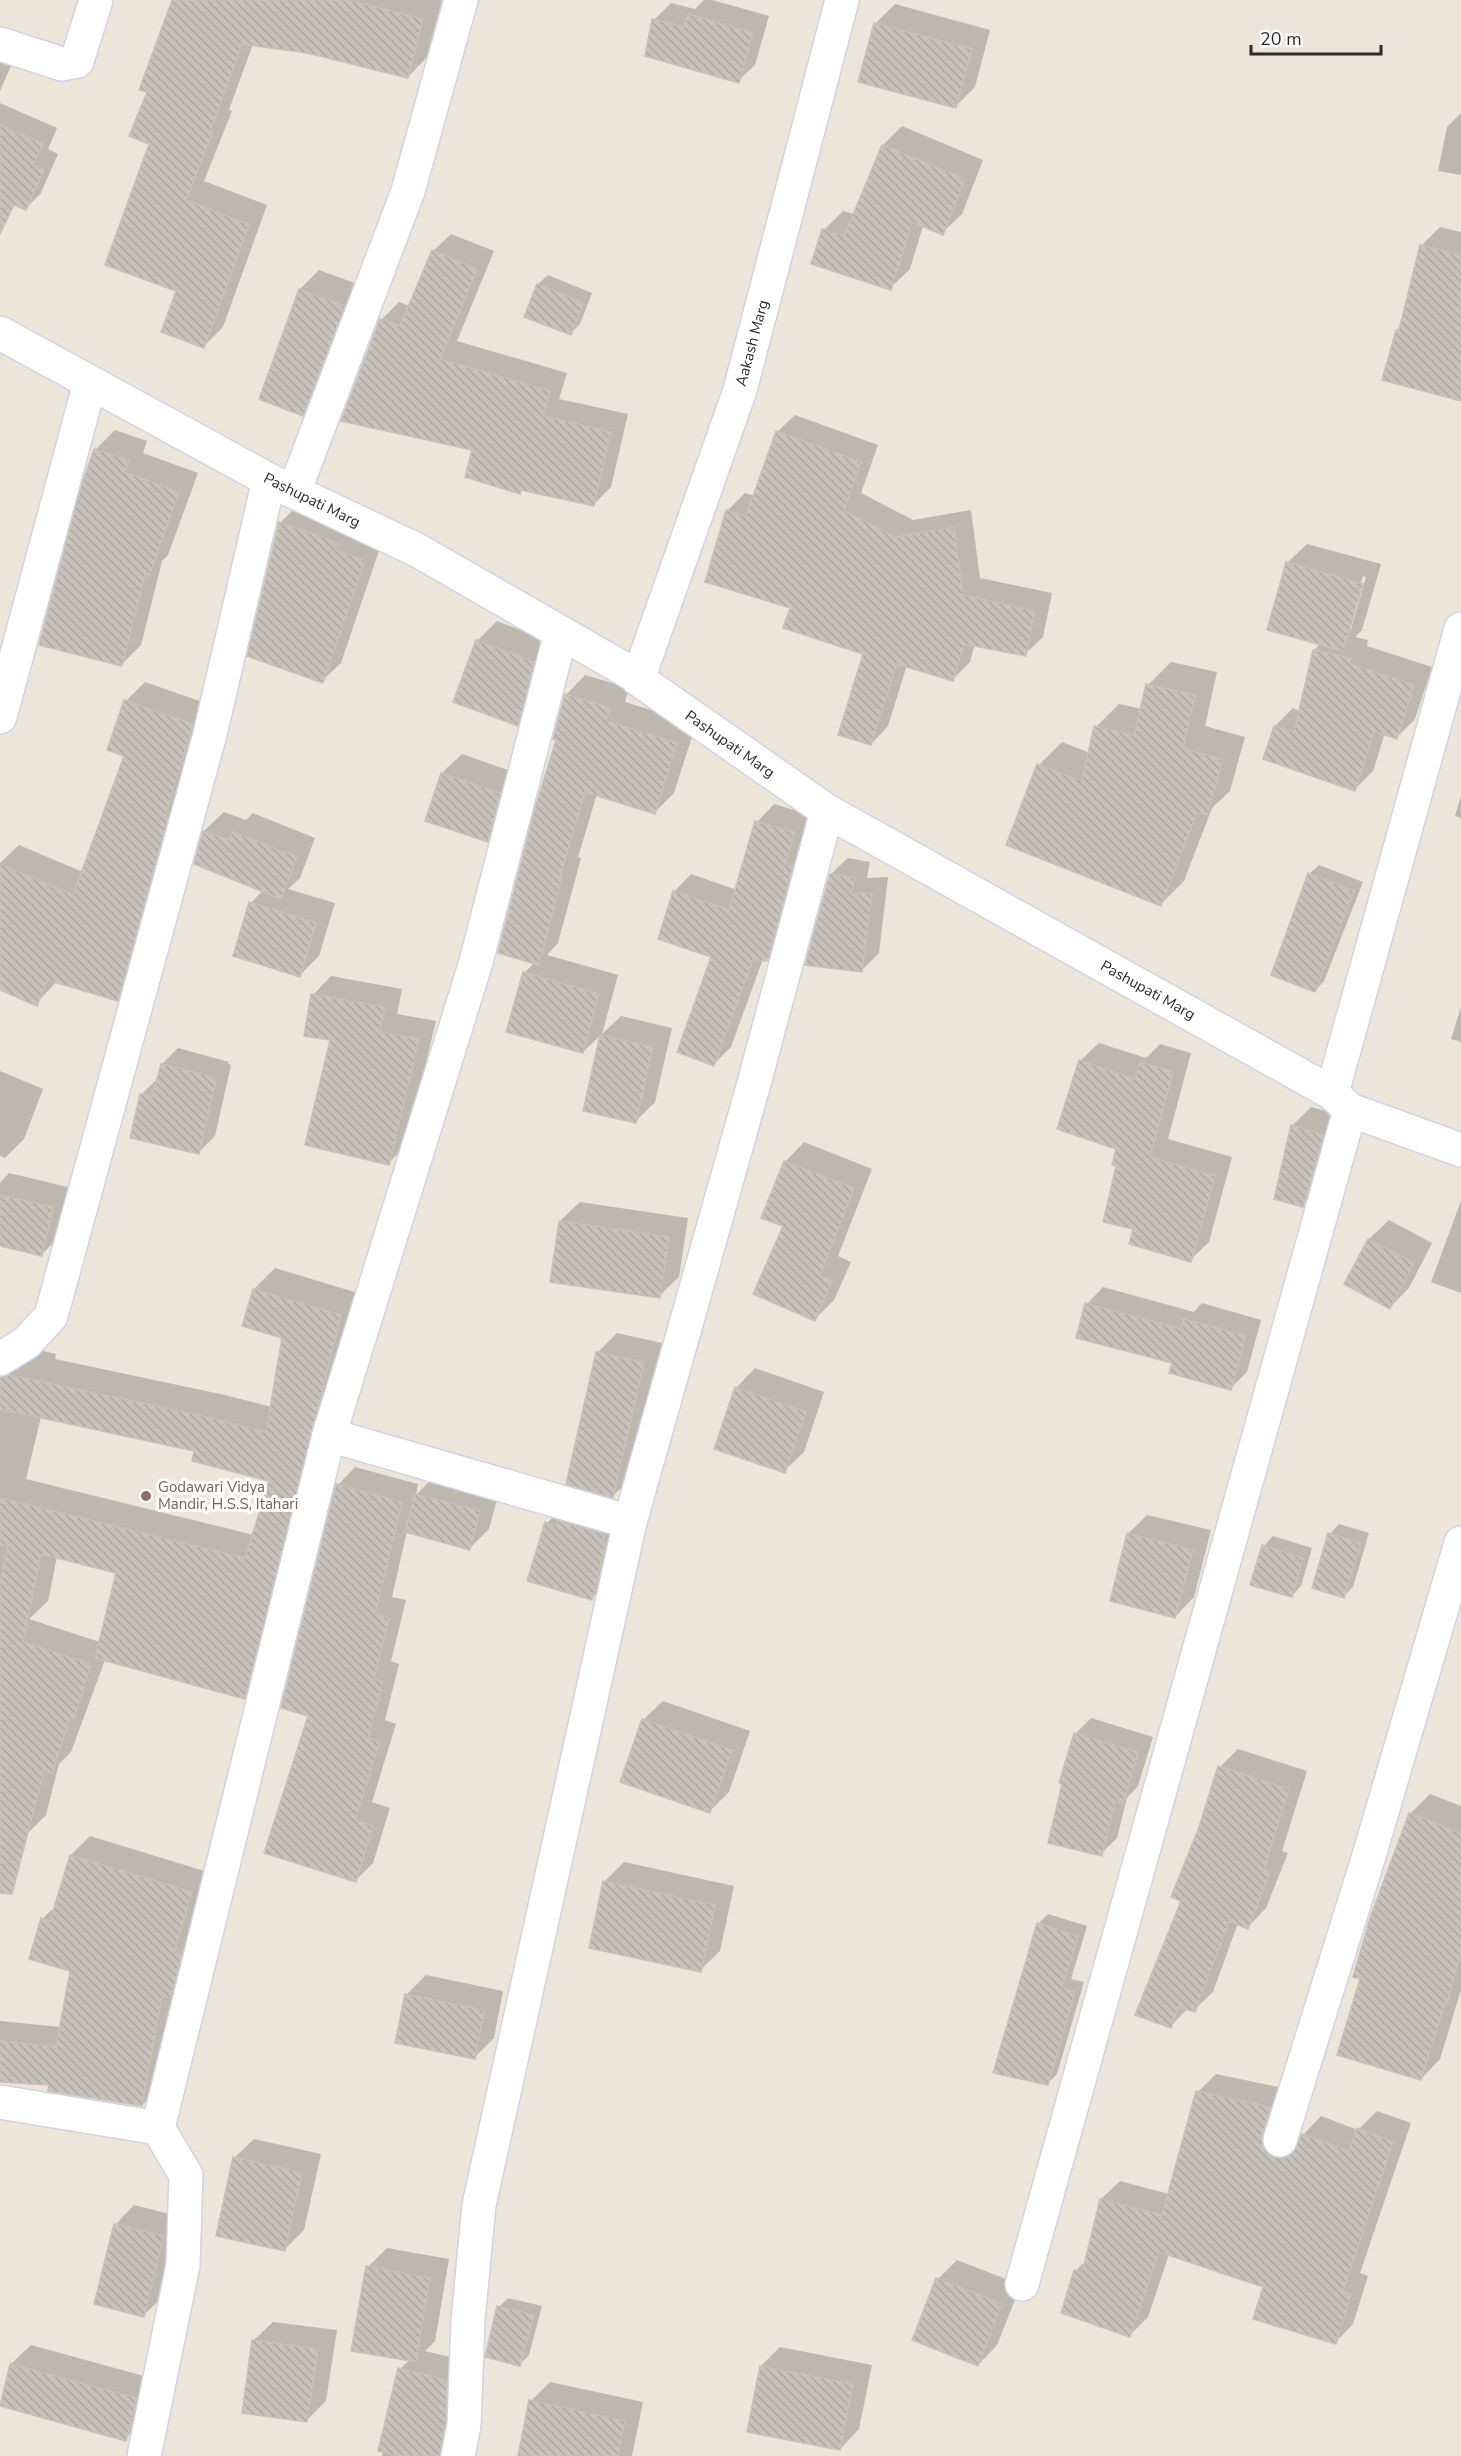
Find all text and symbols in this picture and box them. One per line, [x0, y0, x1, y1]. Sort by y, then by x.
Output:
scale bar [1251, 18, 1382, 56]
text: 20 m [1260, 27, 1302, 51]
street label: Aakash Marg [731, 298, 773, 388]
street label: Pashupati Marg [260, 468, 364, 532]
street label: Pashupati Marg [681, 706, 779, 782]
street label: Pashupati Marg [1097, 956, 1199, 1024]
place label: Godawari Vidya Mandir, H.S.S, Itahari [158, 1477, 298, 1514]
marker: Godawari Vidya Mandir, H.S.S, Itahari [139, 1489, 153, 1503]

